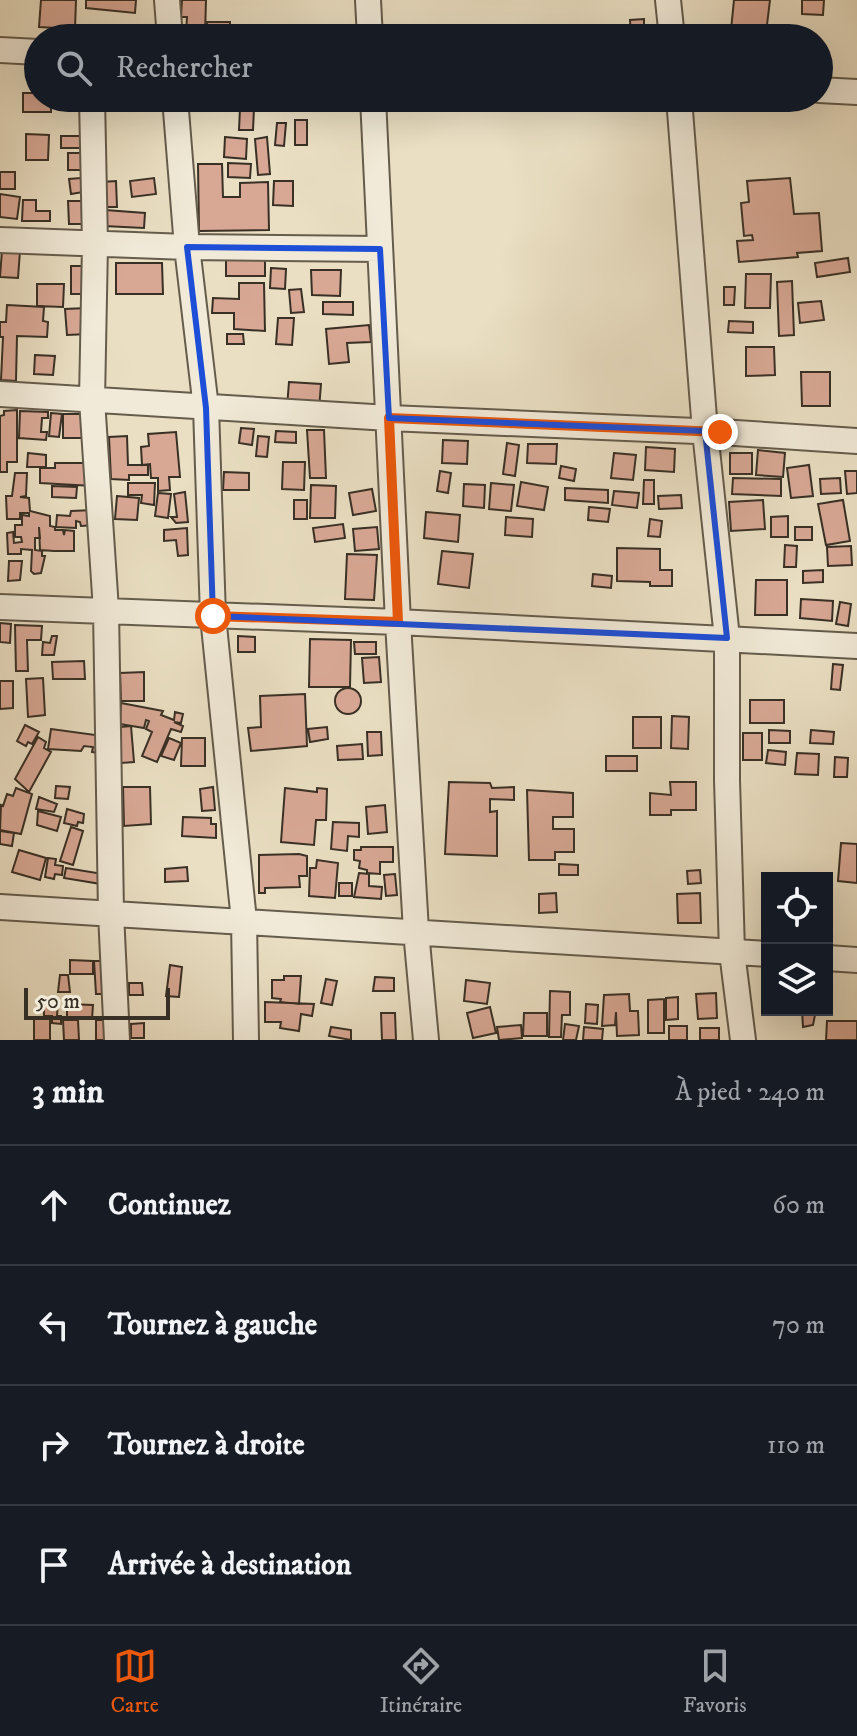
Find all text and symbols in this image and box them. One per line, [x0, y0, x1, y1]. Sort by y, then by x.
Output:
search box [24, 24, 833, 112]
icon: search [52, 46, 96, 90]
text: Rechercher [116, 50, 252, 87]
route end [702, 414, 738, 450]
route start [195, 598, 231, 634]
map controls [761, 872, 833, 1016]
button: locate [761, 872, 833, 944]
button: layers [761, 944, 833, 1016]
scale bar [24, 984, 170, 1020]
text: 50 m [36, 988, 80, 1015]
text: 3 min [32, 1071, 104, 1113]
text: À pied · 240 m [675, 1076, 825, 1109]
icon: ahead [32, 1183, 76, 1227]
text: Continuez [108, 1187, 231, 1224]
text: 60 m [772, 1189, 825, 1222]
icon: left [32, 1303, 76, 1347]
text: Tournez à gauche [108, 1307, 317, 1344]
text: 70 m [772, 1309, 825, 1342]
icon: right [32, 1423, 76, 1467]
text: Tournez à droite [108, 1427, 305, 1464]
text: 110 m [767, 1429, 825, 1462]
icon: arrive [32, 1543, 76, 1587]
text: Arrivée à destination [108, 1547, 352, 1584]
tab: Carte [110, 1644, 159, 1719]
tab: Itinéraire [380, 1644, 462, 1719]
tab: Favoris [683, 1644, 747, 1719]

